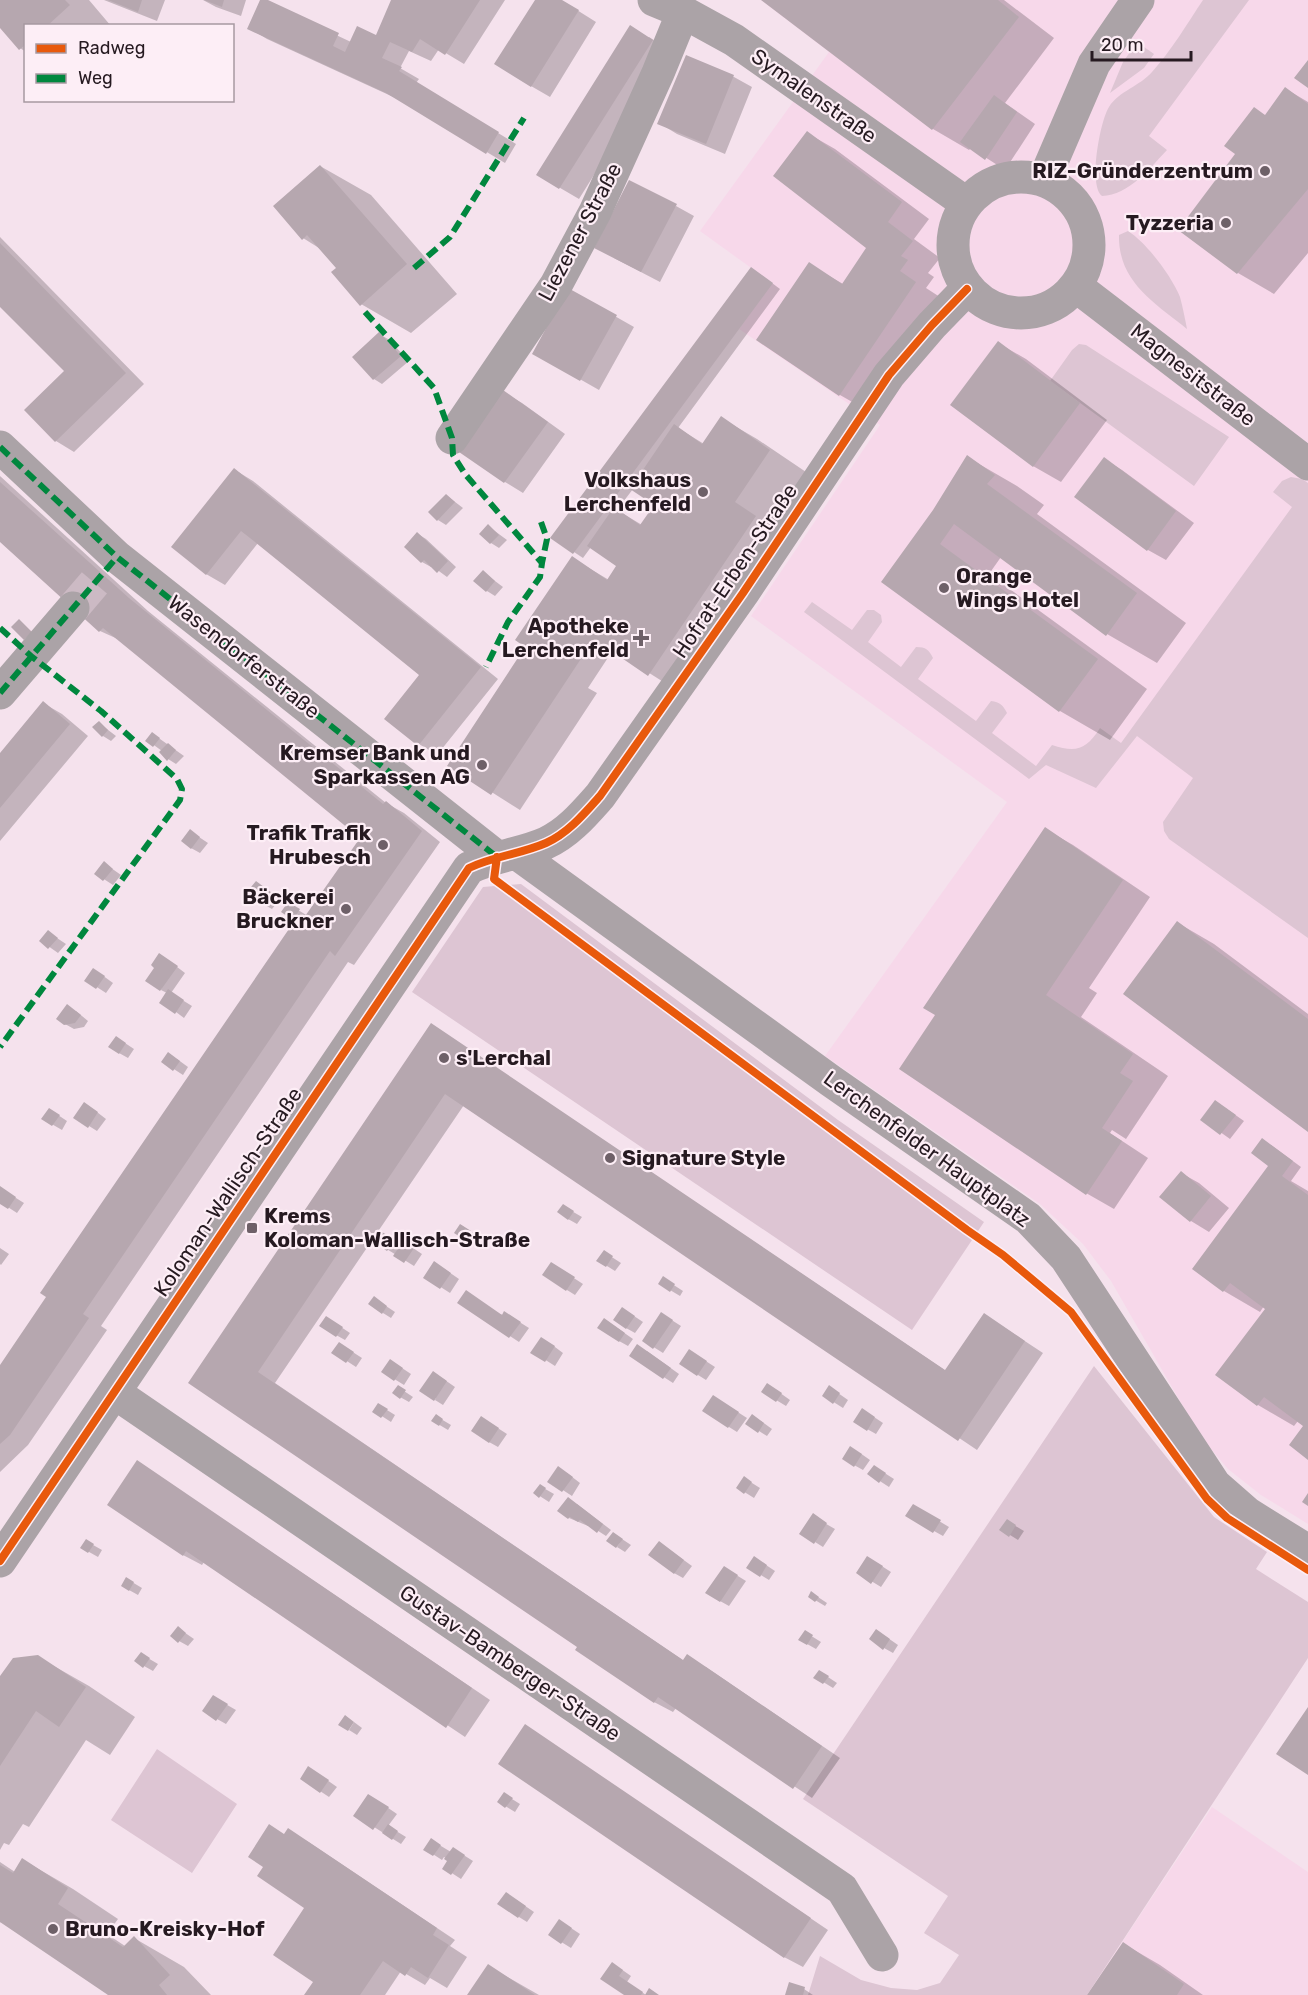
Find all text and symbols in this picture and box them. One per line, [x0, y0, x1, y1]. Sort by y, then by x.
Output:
legend [24, 24, 234, 102]
scale bar [1092, 24, 1191, 62]
text: 20 m [1101, 34, 1143, 56]
text: Radweg [78, 37, 145, 59]
street label: Symalenstraße [747, 43, 882, 148]
text: Weg [78, 67, 113, 89]
street label: Liezener Straße [533, 158, 626, 305]
place label: RIZ-Gründerzentrum [1032, 158, 1253, 183]
marker: RIZ-Gründerzentrum [1258, 164, 1272, 178]
place label: Tyzzeria [1126, 210, 1214, 235]
marker: Tyzzeria [1219, 216, 1233, 230]
street label: Magnesitstraße [1126, 318, 1261, 431]
place label: Volkshaus Lerchenfeld [564, 467, 691, 516]
street label: Hofrat-Erben-Straße [667, 479, 802, 663]
marker: Volkshaus Lerchenfeld [696, 485, 710, 499]
place label: Orange Wings Hotel [956, 563, 1079, 612]
marker: Orange Wings Hotel [937, 581, 951, 595]
street label: Wasendorferstraße [163, 590, 325, 724]
place label: Apotheke Lerchenfeld [502, 613, 629, 662]
marker: Apotheke Lerchenfeld [634, 631, 648, 645]
place label: Kremser Bank und Sparkassen AG [280, 740, 470, 789]
marker: Kremser Bank und Sparkassen AG [475, 758, 489, 772]
place label: Trafik Trafik Hrubesch [247, 820, 372, 869]
marker: Trafik Trafik Hrubesch [376, 838, 390, 852]
place label: Bäckerei Bruckner [236, 884, 334, 933]
marker: Bäckerei Bruckner [339, 902, 353, 916]
place label: s'Lerchal [456, 1045, 551, 1070]
marker: s'Lerchal [437, 1051, 451, 1065]
street label: Lerchenfelder Hauptplatz [819, 1065, 1035, 1232]
street label: Koloman-Wallisch-Straße [148, 1082, 307, 1301]
place label: Signature Style [622, 1145, 785, 1170]
marker: Signature Style [603, 1151, 617, 1165]
place label: Krems Koloman-Wallisch-Straße [264, 1203, 530, 1252]
marker: Krems Koloman-Wallisch-Straße [245, 1221, 259, 1235]
street label: Gustav-Bamberger-Straße [395, 1579, 625, 1746]
place label: Bruno-Kreisky-Hof [65, 1916, 265, 1941]
marker: Bruno-Kreisky-Hof [46, 1922, 60, 1936]

